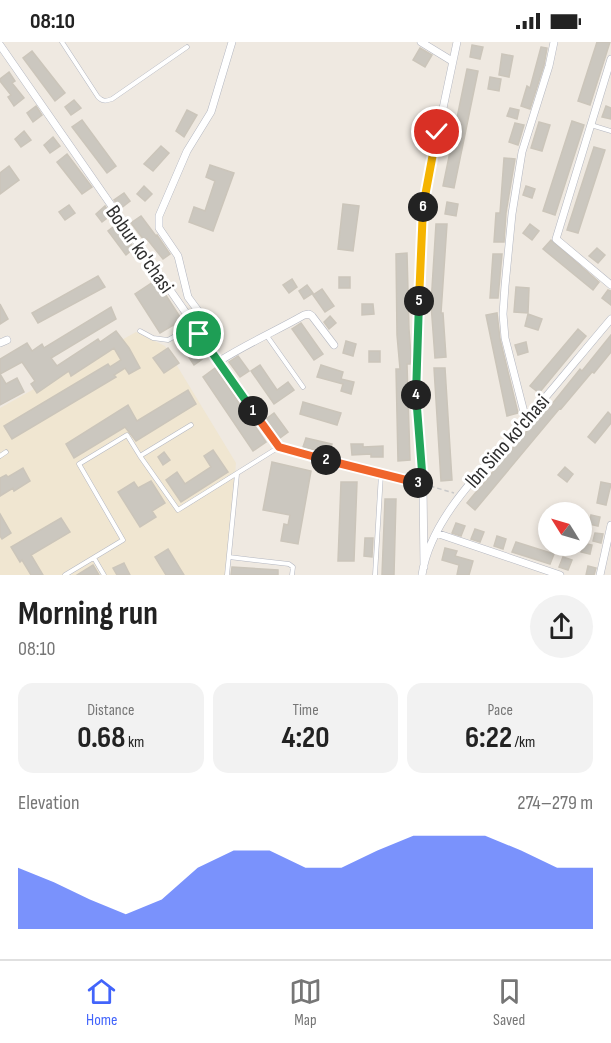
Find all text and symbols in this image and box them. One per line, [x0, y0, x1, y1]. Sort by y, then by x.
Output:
text: 08:10 [30, 8, 75, 35]
pin [411, 106, 462, 157]
icon: check [420, 115, 453, 148]
pin: 6 [408, 192, 438, 222]
text: 6 [419, 197, 427, 216]
street label: Bobur ko'chasi [100, 201, 179, 298]
pin: 5 [404, 286, 434, 316]
text: 5 [415, 291, 423, 310]
pin [173, 308, 224, 359]
icon: arrive [182, 317, 215, 350]
pin: 4 [401, 380, 431, 410]
text: 4 [412, 385, 420, 404]
street label: Ibn Sino ko'chasi [460, 389, 555, 493]
pin: 1 [238, 396, 268, 426]
text: 1 [250, 401, 256, 420]
pin: 2 [311, 445, 341, 475]
text: 2 [322, 450, 330, 469]
pin: 3 [403, 468, 433, 498]
text: 3 [414, 473, 422, 492]
north arrow [538, 502, 592, 556]
map controls [538, 502, 592, 556]
text: Morning run [18, 594, 158, 634]
button: share [530, 595, 593, 658]
text: 08:10 [18, 637, 55, 661]
text: Distance [87, 701, 134, 720]
text: Time [292, 701, 319, 720]
text: Pace [487, 701, 513, 720]
text: 0.68 [77, 720, 125, 756]
text: 4:20 [281, 720, 330, 756]
text: 6:22 [465, 720, 512, 756]
text: km [125, 733, 144, 752]
text: /km [512, 733, 535, 752]
text: Elevation [18, 791, 80, 815]
text: 274–279 m [517, 791, 593, 815]
tab: Home [85, 975, 118, 1030]
tab: Map [289, 975, 322, 1030]
tab: Saved [493, 975, 526, 1030]

